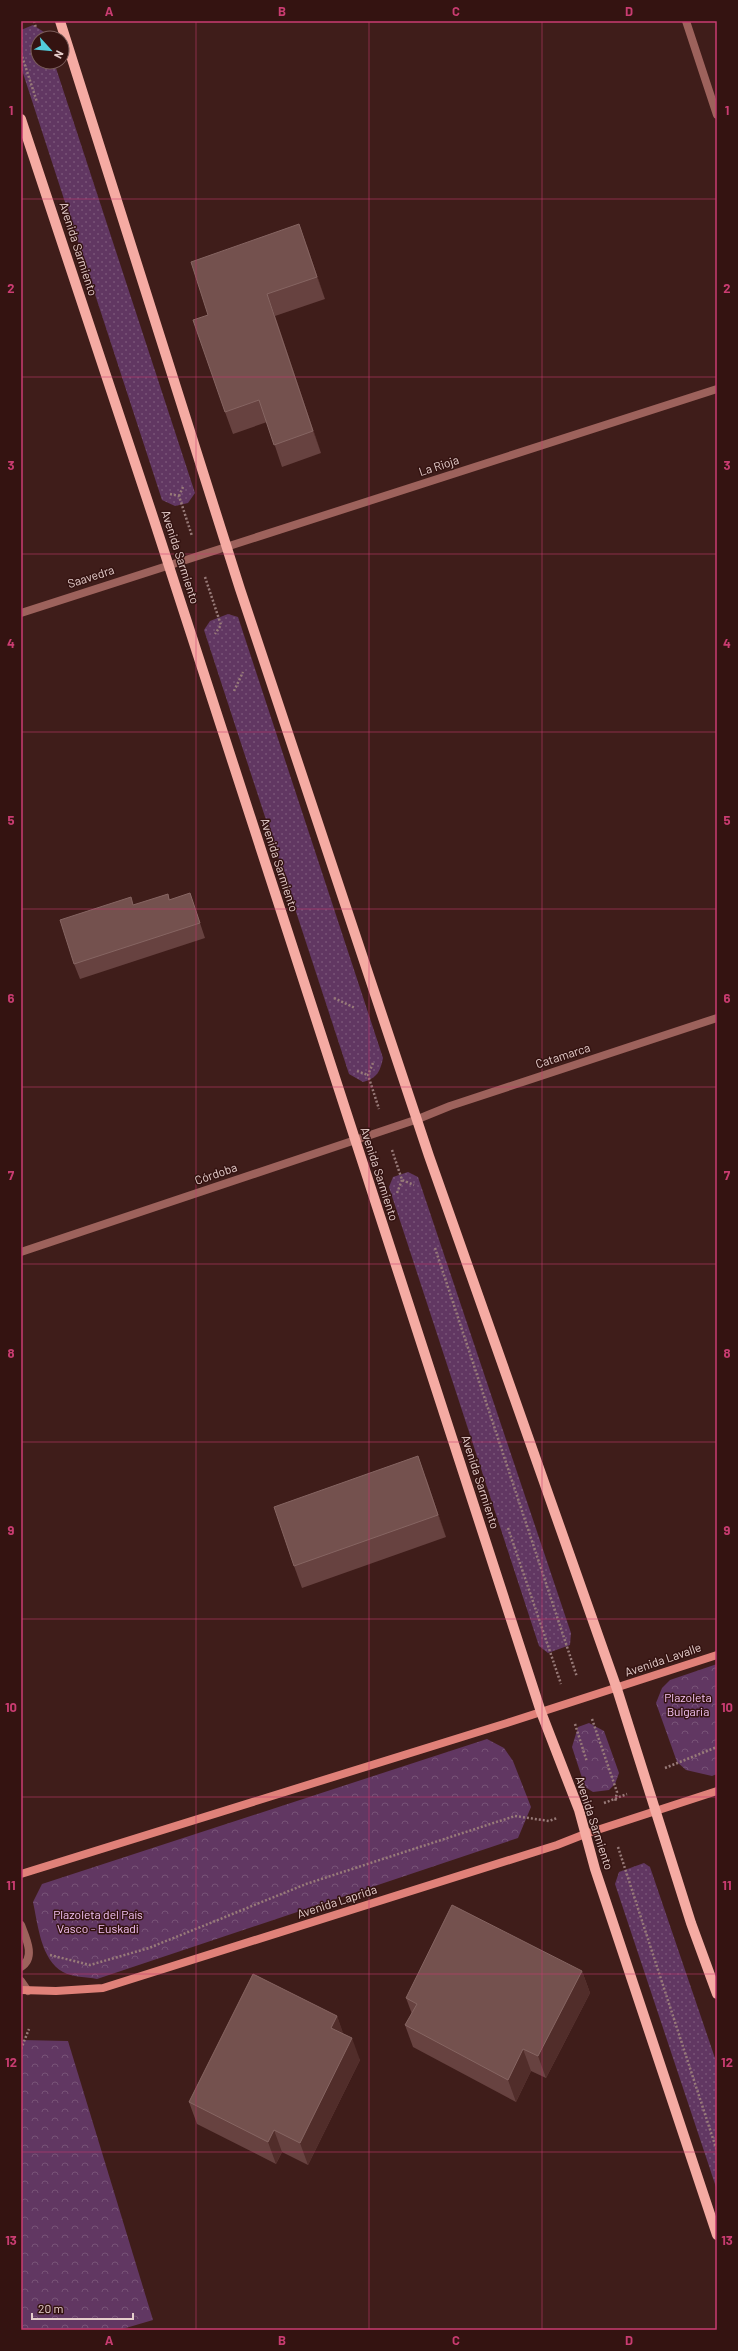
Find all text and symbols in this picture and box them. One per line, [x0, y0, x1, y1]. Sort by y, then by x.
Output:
text: A [105, 3, 114, 19]
text: B [278, 3, 286, 19]
text: C [452, 3, 460, 19]
text: D [625, 3, 633, 19]
north arrow [30, 30, 70, 70]
text: N [52, 49, 67, 61]
text: 1 [9, 102, 13, 118]
text: 1 [725, 102, 729, 118]
street label: Avenida Sarmiento [57, 200, 101, 297]
text: 2 [7, 280, 15, 296]
text: 2 [723, 280, 731, 296]
street label: La Rioja [417, 452, 461, 478]
text: 3 [7, 457, 15, 473]
text: 3 [723, 457, 731, 473]
street label: Avenida Sarmiento [159, 508, 203, 605]
street label: Saavedra [66, 562, 116, 590]
text: 4 [7, 635, 15, 651]
text: 4 [723, 635, 731, 651]
text: 5 [7, 812, 15, 828]
text: 5 [723, 812, 731, 828]
street label: Avenida Sarmiento [258, 816, 302, 913]
text: 6 [8, 990, 15, 1006]
text: 6 [724, 990, 731, 1006]
street label: Catamarca [534, 1040, 592, 1070]
street label: Avenida Sarmiento [358, 1125, 402, 1222]
street label: Córdoba [193, 1159, 239, 1187]
text: 7 [8, 1167, 15, 1183]
text: 7 [724, 1167, 731, 1183]
text: 8 [7, 1345, 15, 1361]
text: 8 [723, 1345, 731, 1361]
street label: Avenida Sarmiento [459, 1433, 503, 1530]
text: 9 [8, 1522, 15, 1538]
text: 9 [724, 1522, 731, 1538]
street label: Avenida Lavalle [623, 1639, 703, 1679]
park label: Plazoleta Bulgaria [664, 1690, 712, 1718]
text: 10 [5, 1699, 17, 1715]
text: 10 [721, 1699, 733, 1715]
street label: Avenida Sarmiento [573, 1774, 617, 1871]
text: 11 [6, 1877, 16, 1893]
text: 11 [722, 1877, 732, 1893]
street label: Avenida Laprida [295, 1882, 378, 1921]
park label: Plazoleta del País Vasco - Euskadi [53, 1907, 143, 1935]
text: 12 [5, 2054, 17, 2070]
text: 12 [721, 2054, 733, 2070]
text: 13 [5, 2232, 17, 2248]
text: 13 [721, 2232, 733, 2248]
scale bar [32, 2295, 133, 2321]
text: 20 m [38, 2301, 64, 2315]
text: A [105, 2332, 114, 2348]
text: B [278, 2332, 286, 2348]
text: C [452, 2332, 460, 2348]
text: D [625, 2332, 633, 2348]

